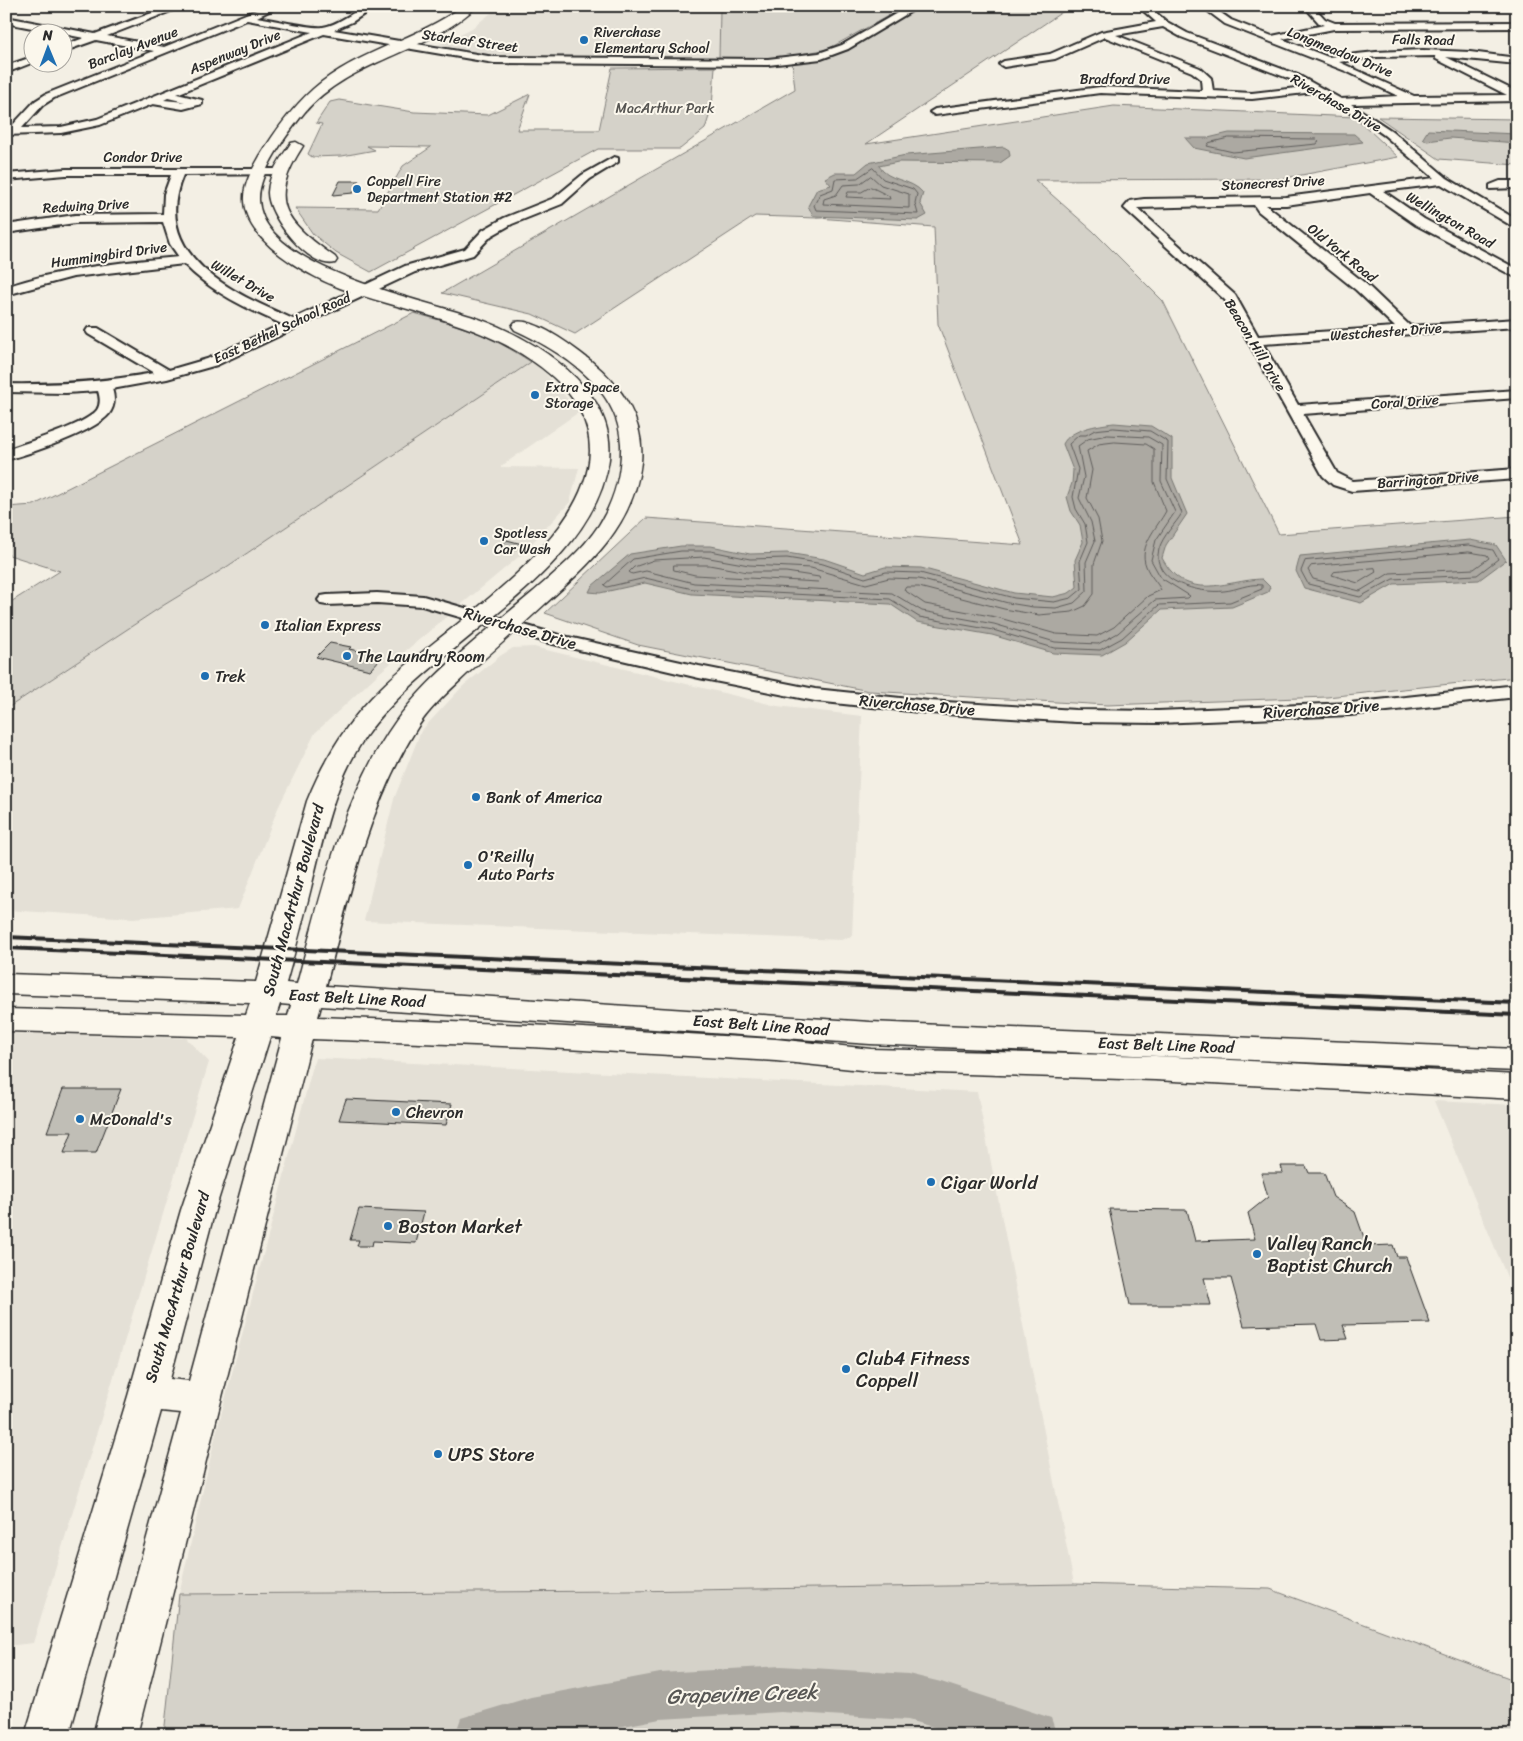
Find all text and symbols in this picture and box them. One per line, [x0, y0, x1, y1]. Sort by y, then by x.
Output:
street label: Barclay Avenue [84, 19, 182, 77]
street label: Longmeadow Drive [1283, 19, 1397, 85]
place label: Riverchase Elementary School [594, 20, 711, 61]
north arrow [22, 22, 72, 72]
street label: Aspenway Drive [184, 22, 285, 82]
street label: Starleaf Street [420, 22, 520, 60]
text: N [42, 23, 53, 48]
street label: Falls Road [1392, 27, 1456, 53]
marker: Riverchase Elementary School [578, 34, 590, 46]
street label: Bradford Drive [1080, 67, 1170, 92]
street label: Riverchase Drive [1286, 67, 1386, 139]
park label: MacArthur Park [616, 96, 715, 121]
street label: Condor Drive [104, 145, 182, 170]
street label: Stonecrest Drive [1221, 168, 1325, 198]
place label: Coppell Fire Department Station #2 [367, 169, 512, 210]
marker: Coppell Fire Department Station #2 [351, 183, 363, 195]
street label: Wellington Road [1401, 184, 1500, 256]
street label: Redwing Drive [42, 191, 130, 221]
street label: Old York Road [1301, 217, 1384, 290]
street label: Hummingbird Drive [49, 234, 169, 276]
street label: Willet Drive [206, 252, 280, 310]
street label: East Bethel School Road [209, 284, 356, 371]
street label: Beacon Hill Drive [1217, 294, 1293, 397]
street label: Westchester Drive [1329, 316, 1443, 348]
place label: Extra Space Storage [545, 375, 620, 416]
street label: Coral Drive [1370, 387, 1440, 417]
marker: Extra Space Storage [529, 389, 541, 401]
street label: Barrington Drive [1376, 464, 1480, 496]
place label: Spotless Car Wash [494, 521, 551, 562]
marker: Spotless Car Wash [478, 535, 490, 547]
street label: Riverchase Drive [460, 598, 580, 658]
place label: Italian Express [274, 611, 382, 640]
marker: Italian Express [259, 619, 271, 631]
place label: The Laundry Room [357, 642, 485, 671]
marker: The Laundry Room [341, 650, 353, 662]
place label: Trek [215, 662, 246, 691]
marker: Trek [199, 670, 211, 682]
street label: Riverchase Drive [858, 685, 976, 725]
street label: Riverchase Drive [1262, 690, 1380, 728]
place label: Bank of America [486, 783, 603, 812]
marker: Bank of America [470, 791, 482, 803]
street label: South MacArthur Boulevard [253, 799, 333, 999]
place label: O'Reilly Auto Parts [477, 842, 555, 889]
marker: O'Reilly Auto Parts [462, 859, 474, 871]
street label: East Belt Line Road [288, 980, 427, 1016]
street label: East Belt Line Road [692, 1006, 832, 1044]
street label: East Belt Line Road [1097, 1028, 1236, 1062]
place label: Chevron [406, 1098, 464, 1127]
place label: McDonald's [90, 1105, 172, 1134]
marker: Chevron [390, 1106, 402, 1118]
marker: McDonald's [74, 1113, 86, 1125]
place label: Cigar World [941, 1166, 1038, 1199]
marker: Cigar World [925, 1176, 937, 1188]
street label: South MacArthur Boulevard [136, 1186, 219, 1386]
place label: Boston Market [398, 1210, 523, 1243]
marker: Boston Market [382, 1220, 394, 1232]
place label: Valley Ranch Baptist Church [1267, 1227, 1392, 1282]
marker: Valley Ranch Baptist Church [1251, 1248, 1263, 1260]
place label: Club4 Fitness Coppell [856, 1342, 970, 1397]
marker: Club4 Fitness Coppell [840, 1363, 852, 1375]
place label: UPS Store [448, 1438, 535, 1471]
marker: UPS Store [432, 1448, 444, 1460]
water label: Grapevine Creek [666, 1672, 820, 1716]

